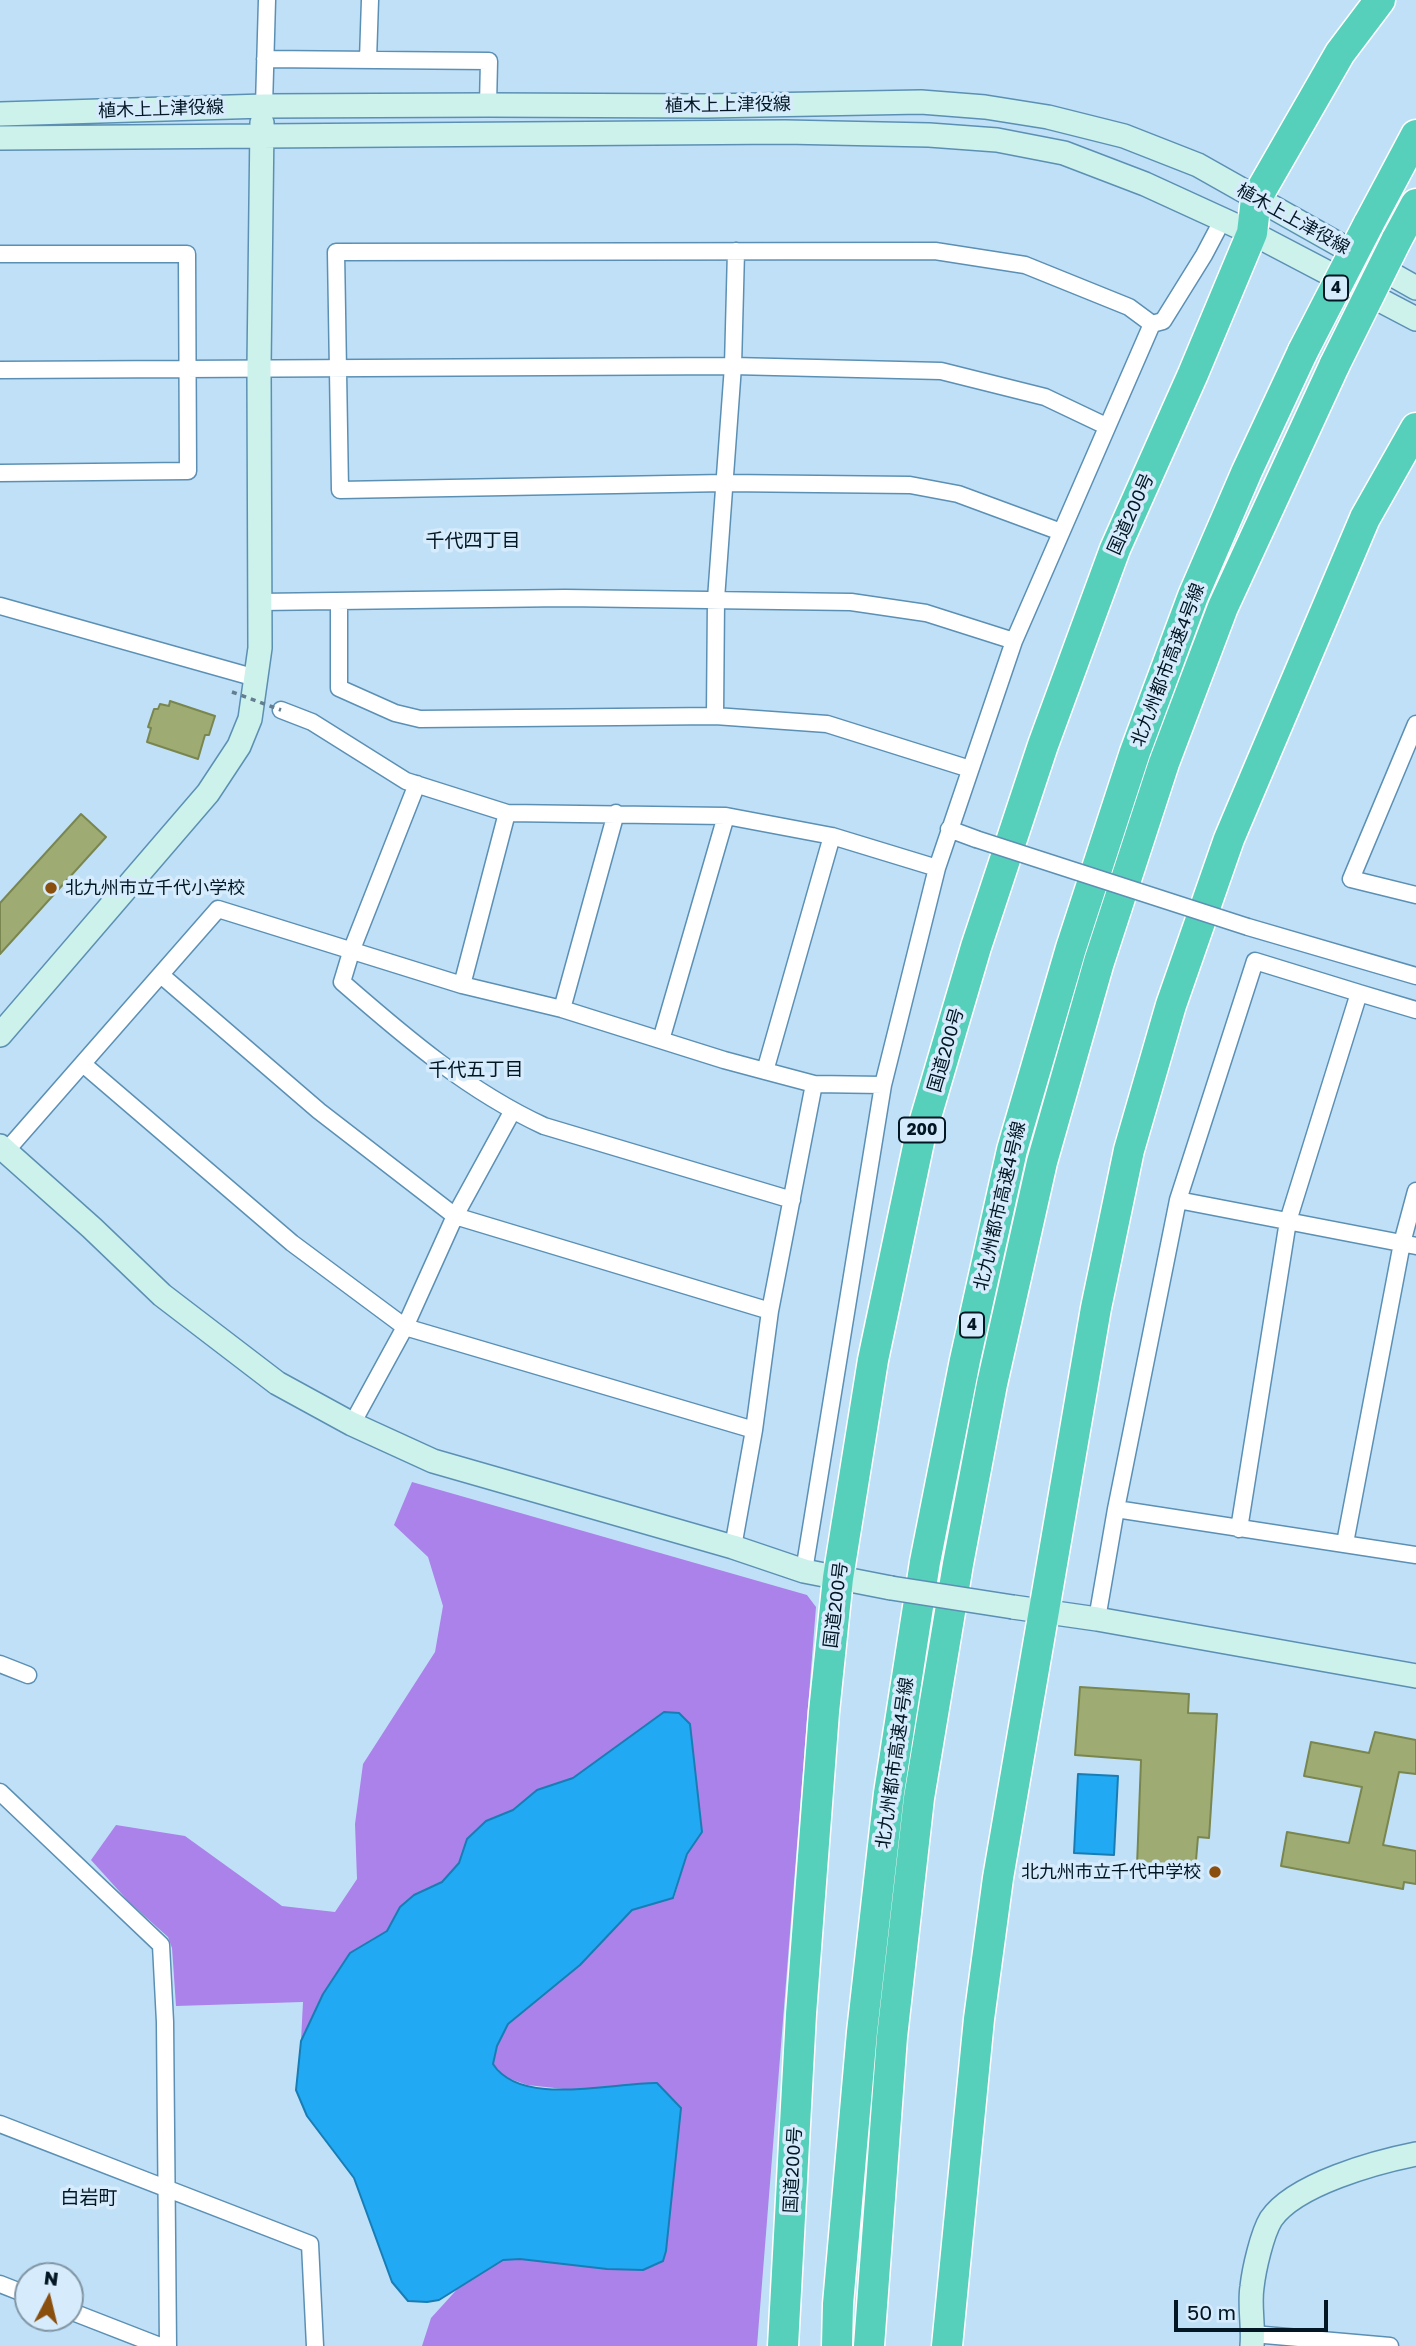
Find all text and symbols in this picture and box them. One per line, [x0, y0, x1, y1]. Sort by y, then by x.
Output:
street label: 植木上上津役線 [665, 93, 791, 117]
street label: 植木上上津役線 [98, 96, 224, 122]
street label: 植木上上津役線 [1233, 179, 1353, 259]
road number: 4 [1324, 276, 1348, 300]
street label: 国道200号 [1103, 470, 1159, 558]
district label: 千代四丁目 [426, 530, 520, 552]
street label: 北九州都市高速4号線 [1127, 580, 1209, 750]
place label: 北九州市立千代小学校 [65, 877, 245, 899]
marker: 北九州市立千代小学校 [43, 880, 59, 896]
street label: 国道200号 [924, 1005, 968, 1095]
district label: 千代五丁目 [429, 1059, 523, 1081]
road number: 200 [899, 1118, 945, 1142]
street label: 北九州都市高速4号線 [970, 1119, 1030, 1293]
road number: 4 [960, 1312, 984, 1338]
street label: 国道200号 [820, 1561, 852, 1649]
street label: 北九州都市高速4号線 [872, 1676, 918, 1850]
place label: 北九州市立千代中学校 [1021, 1861, 1201, 1883]
marker: 北九州市立千代中学校 [1207, 1864, 1223, 1880]
street label: 国道200号 [780, 2126, 806, 2214]
district label: 白岩町 [61, 2187, 117, 2209]
north arrow [14, 2262, 84, 2332]
text: N [43, 2265, 60, 2290]
scale bar [1178, 2286, 1332, 2330]
text: 50 m [1187, 2299, 1236, 2325]

